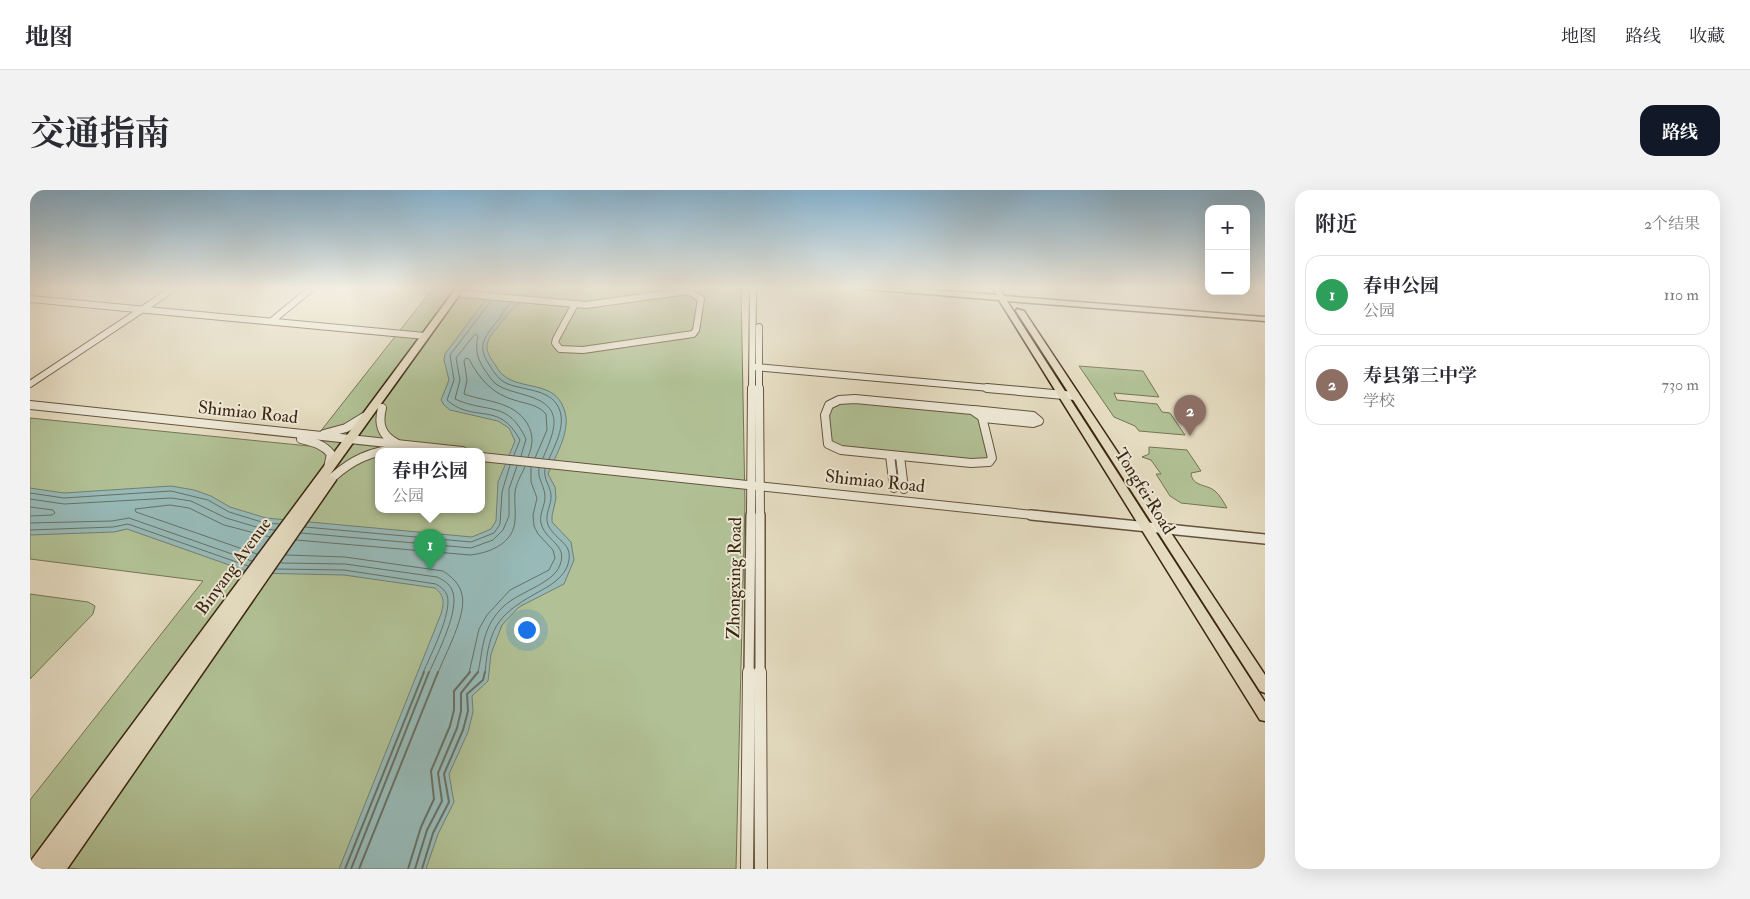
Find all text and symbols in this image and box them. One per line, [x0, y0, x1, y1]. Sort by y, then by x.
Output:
text: 地图 [25, 22, 73, 53]
text: 地图 [1561, 25, 1597, 48]
text: 路线 [1625, 25, 1661, 48]
text: 收藏 [1689, 25, 1725, 48]
button: 路线 [1640, 105, 1720, 156]
text: 交通指南 [30, 112, 170, 156]
map controls [1205, 205, 1250, 295]
button: + [1205, 205, 1250, 250]
text: 附近 [1315, 211, 1357, 238]
text: 2个结果 [1644, 214, 1700, 234]
button: − [1205, 250, 1250, 295]
text: 春申公园 [1363, 274, 1439, 298]
text: 1 [1329, 285, 1335, 305]
text: 110 m [1664, 285, 1699, 305]
text: 公园 [1363, 301, 1395, 321]
text: 寿县第三中学 [1363, 364, 1477, 388]
text: 2 [1328, 375, 1336, 395]
text: 730 m [1662, 375, 1699, 395]
text: 学校 [1363, 391, 1395, 411]
pin: 2 [1174, 395, 1206, 436]
street label: Shimiao Road [197, 396, 299, 429]
street label: Tongfei Road [1109, 444, 1180, 539]
popup [375, 448, 485, 513]
text: 春申公园 [392, 459, 468, 483]
street label: Shimiao Road [824, 465, 926, 498]
text: 公园 [392, 486, 424, 506]
street label: Binyang Avenue [190, 513, 277, 620]
street label: Zhongxing Road [722, 517, 747, 639]
pin: 1 [414, 529, 446, 570]
your location [514, 617, 540, 643]

